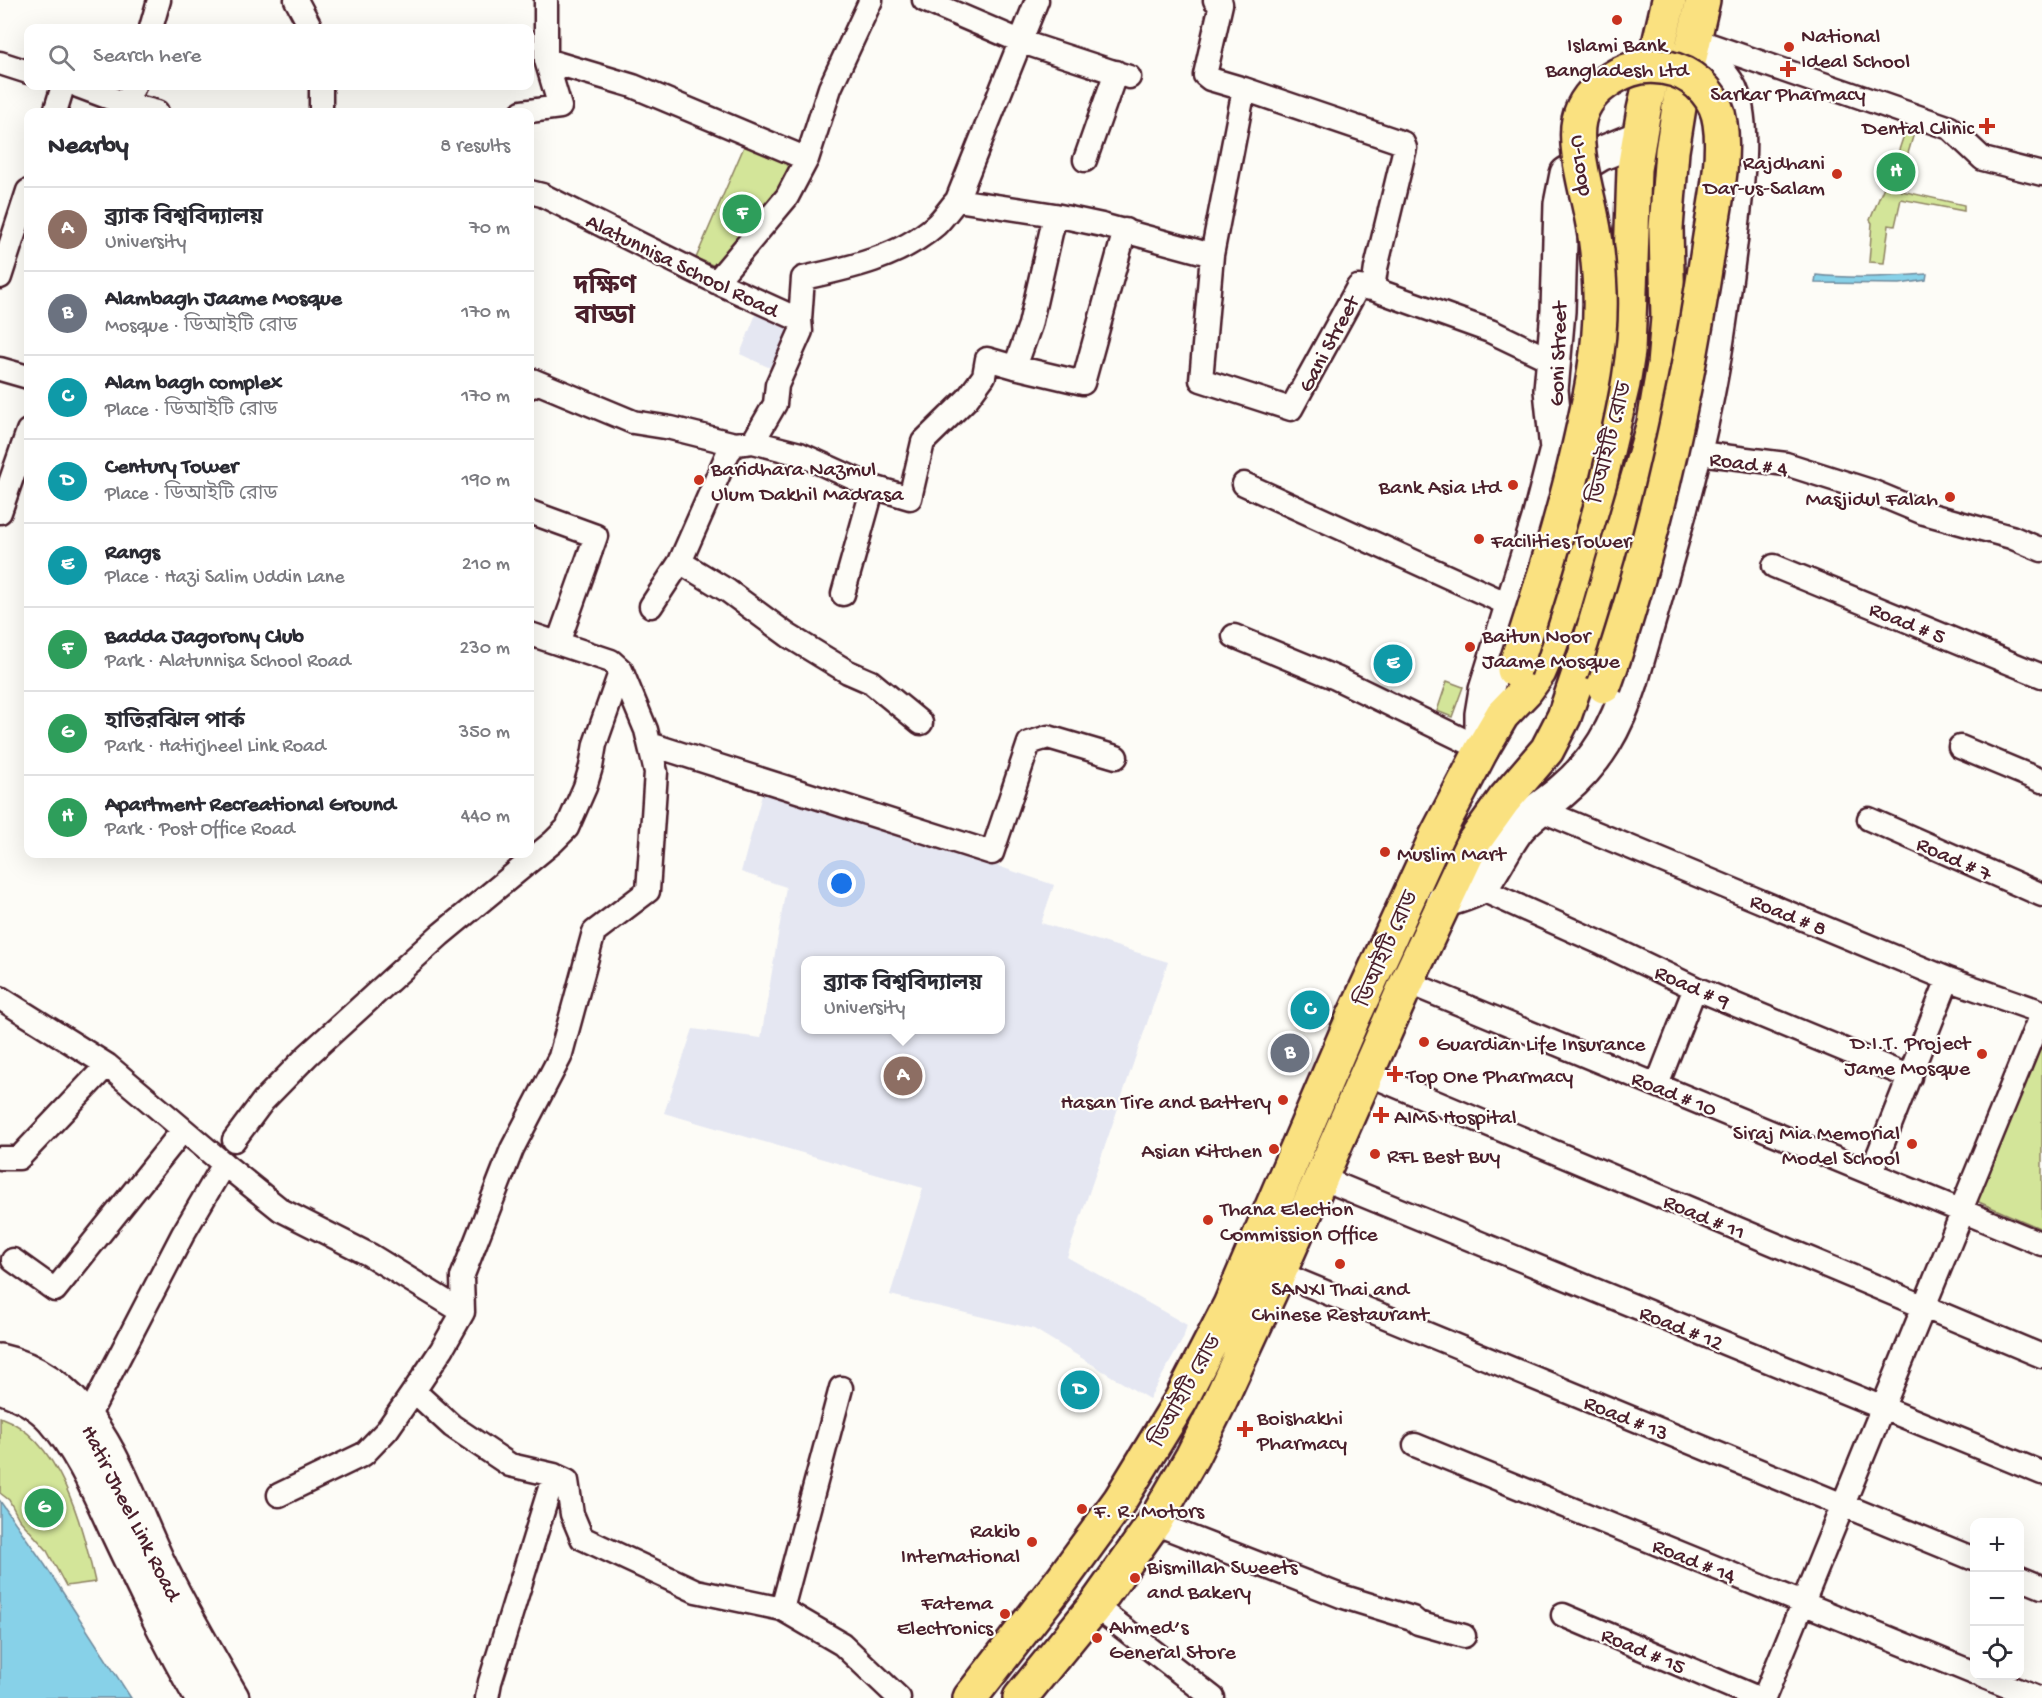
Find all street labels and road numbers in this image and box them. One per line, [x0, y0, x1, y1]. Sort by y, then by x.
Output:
street label: U-Loop [1563, 133, 1597, 198]
street label: Alatunnisa School Road [581, 210, 784, 326]
street label: Gani Street [1294, 291, 1368, 397]
street label: Goni Street [1545, 300, 1575, 407]
street label: ডিআইটি রোড [1581, 378, 1640, 507]
street label: Road # 4 [1708, 448, 1790, 484]
street label: Road # 5 [1865, 598, 1948, 652]
street label: Road # 7 [1912, 833, 1996, 889]
street label: ডিআইটি রোড [1348, 886, 1426, 1013]
street label: Road # 8 [1745, 890, 1830, 944]
street label: Road # 9 [1650, 961, 1733, 1017]
street label: Road # 10 [1627, 1067, 1720, 1125]
street label: Road # 11 [1659, 1190, 1748, 1247]
street label: Road # 12 [1635, 1301, 1726, 1358]
street label: ডিআইটি রোড [1143, 1329, 1229, 1454]
street label: Road # 13 [1579, 1391, 1672, 1448]
street label: Hatir Jheel Link Road [74, 1421, 186, 1608]
street label: Road # 14 [1648, 1534, 1740, 1591]
street label: Road # 15 [1596, 1623, 1688, 1682]

